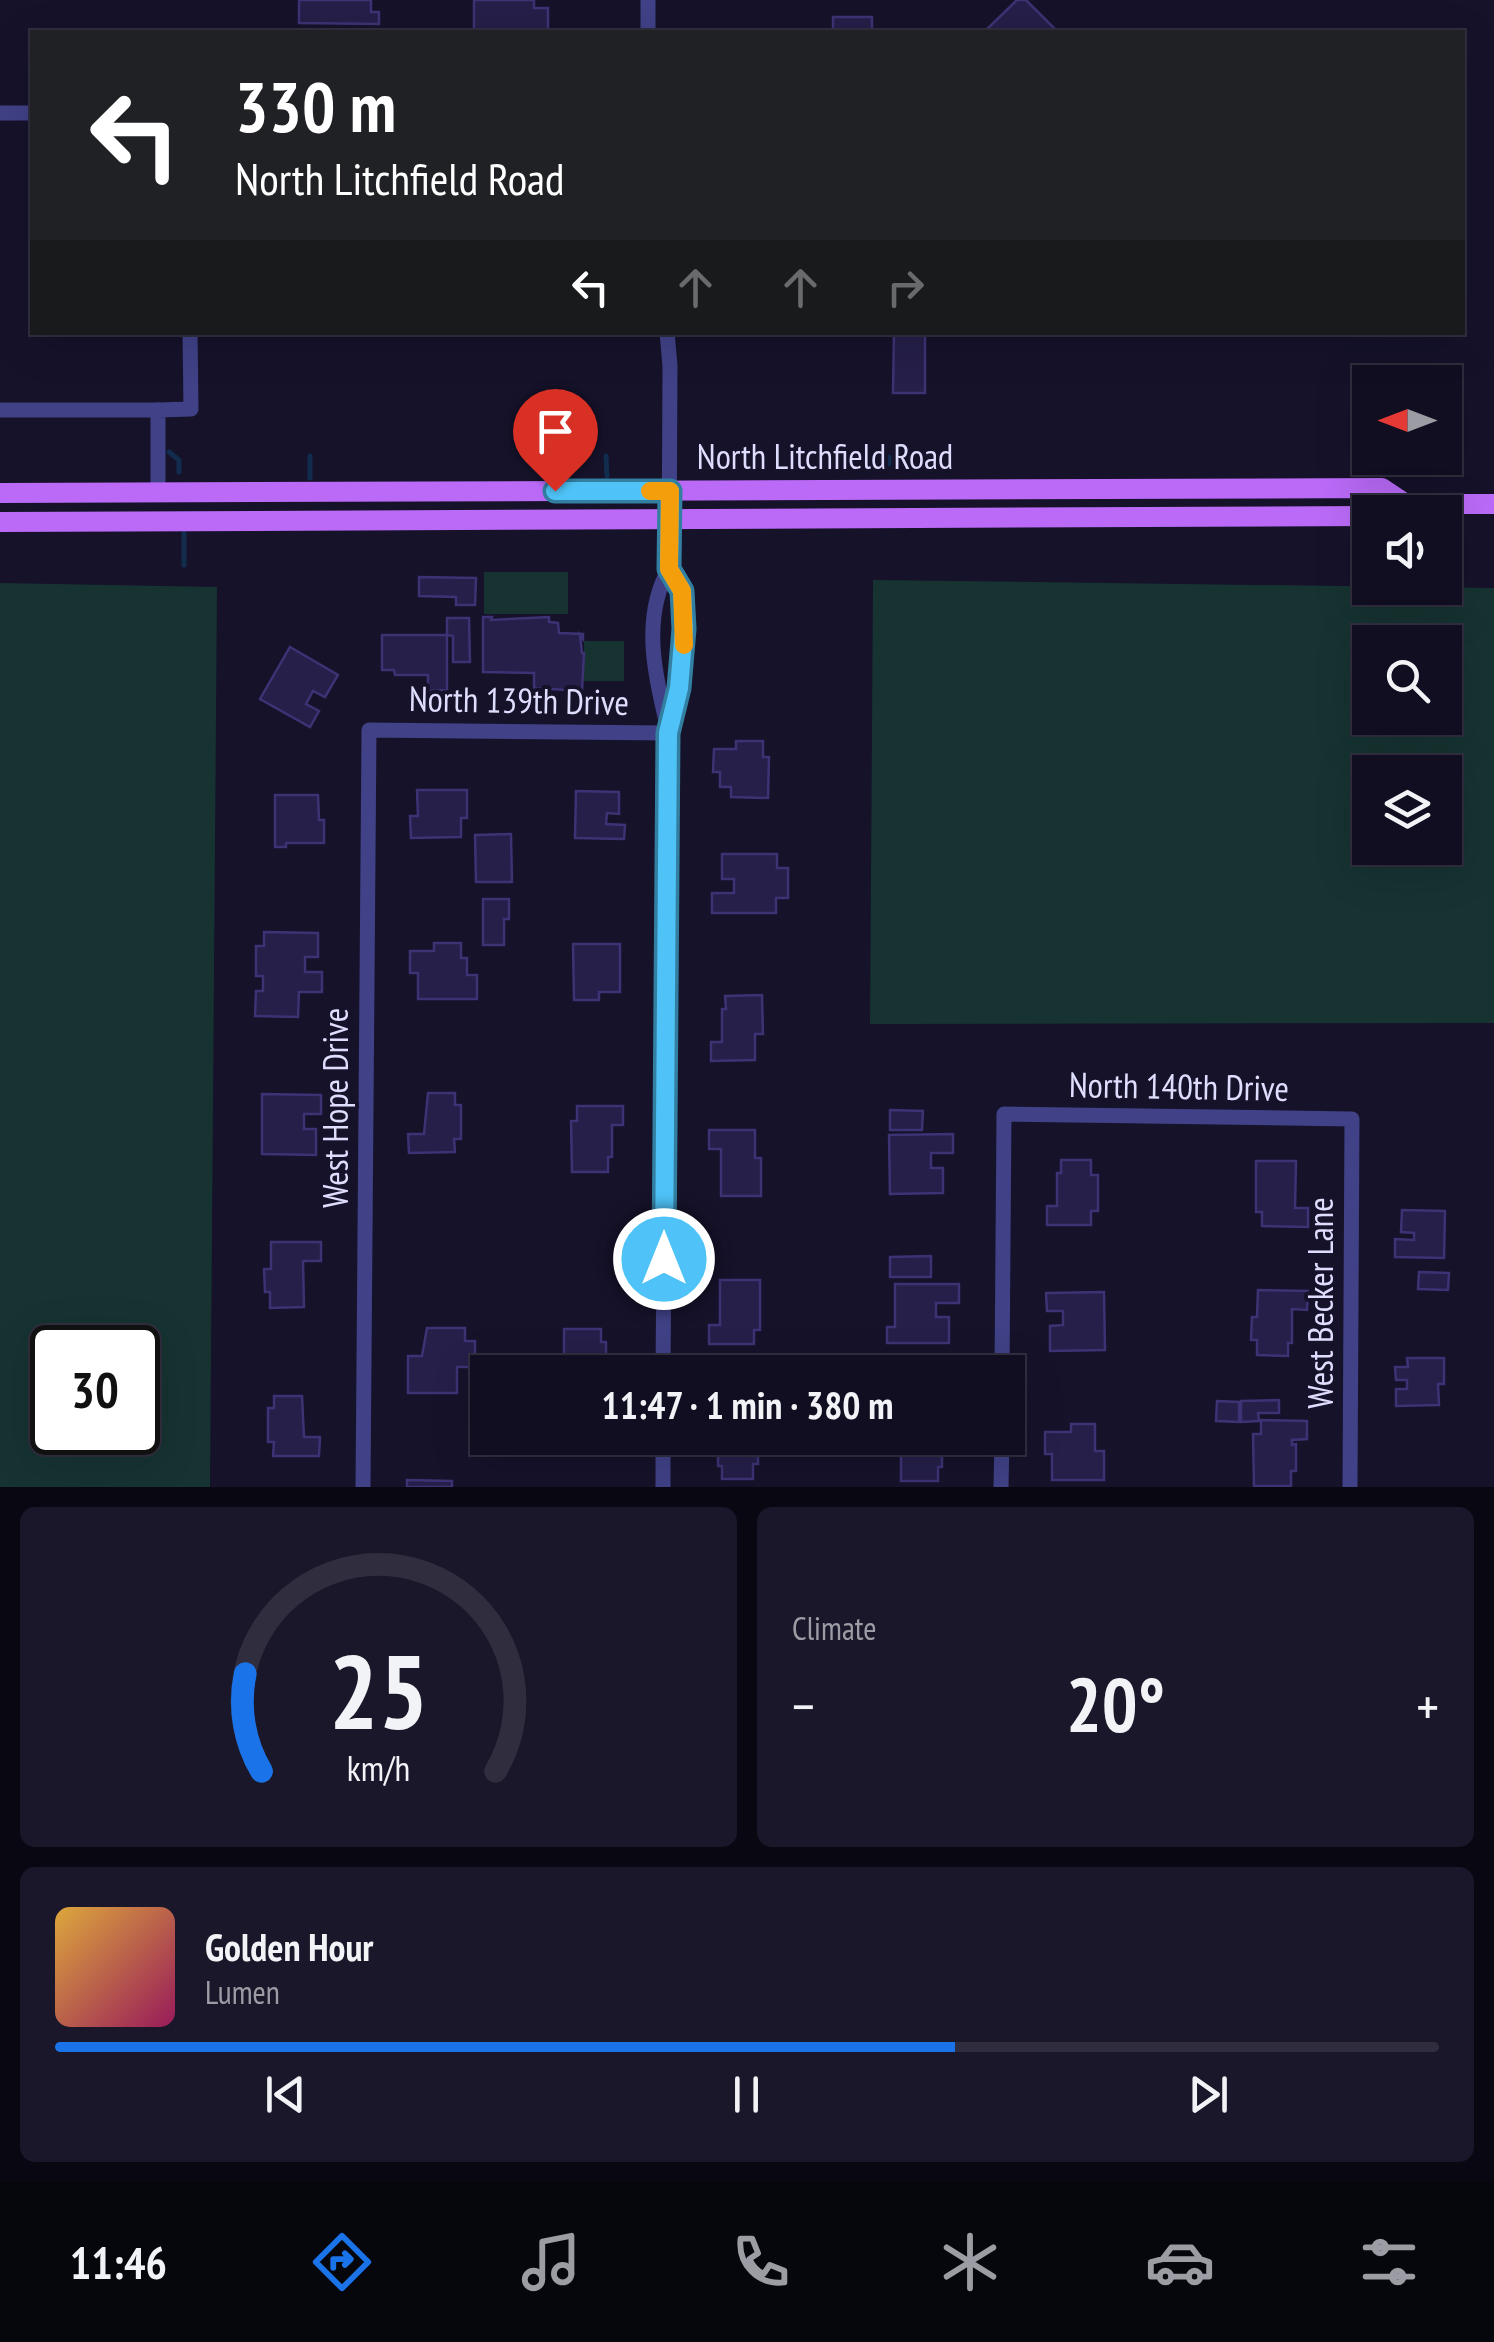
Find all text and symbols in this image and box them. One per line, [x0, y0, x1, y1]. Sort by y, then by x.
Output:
text: 330 m [235, 61, 396, 151]
icon: left [70, 70, 200, 200]
text: North Litchfield Road [235, 149, 565, 207]
icon: left [563, 260, 618, 315]
icon: ahead [668, 260, 723, 315]
icon: ahead [773, 260, 828, 315]
icon: right [878, 260, 933, 315]
north arrow [1352, 365, 1462, 475]
map controls [1352, 365, 1462, 865]
pin [513, 389, 598, 492]
icon: arrive [528, 404, 583, 459]
street label: North Litchfield Road [697, 433, 953, 479]
button: sound [1352, 495, 1462, 605]
button: search [1352, 625, 1462, 735]
street label: North 139th Drive [409, 675, 629, 725]
button: layers [1352, 755, 1462, 865]
street label: West Hope Drive [312, 1008, 358, 1208]
street label: North 140th Drive [1069, 1061, 1289, 1111]
street label: West Becker Lane [1297, 1197, 1343, 1409]
position arrow [612, 1207, 716, 1311]
speed limit sign: 30 [30, 1325, 160, 1455]
text: 11:47 · 1 min · 380 m [601, 1380, 894, 1429]
text: Climate [792, 1607, 876, 1649]
text: 25 [329, 1623, 428, 1758]
text: 20° [1066, 1656, 1165, 1753]
text: − [792, 1670, 815, 1741]
text: + [1416, 1670, 1439, 1741]
text: km/h [347, 1745, 410, 1791]
text: Golden Hour [205, 1922, 374, 1971]
text: Lumen [205, 1971, 280, 2013]
icon: previous [258, 2067, 313, 2122]
icon: pause [719, 2067, 774, 2122]
icon: next [1181, 2067, 1236, 2122]
icon: directions [307, 2227, 377, 2297]
icon: music [516, 2227, 586, 2297]
icon: phone [726, 2227, 796, 2297]
icon: climate [935, 2227, 1005, 2297]
icon: car [1145, 2227, 1215, 2297]
icon: filters [1354, 2227, 1424, 2297]
text: 11:46 [70, 2233, 167, 2291]

